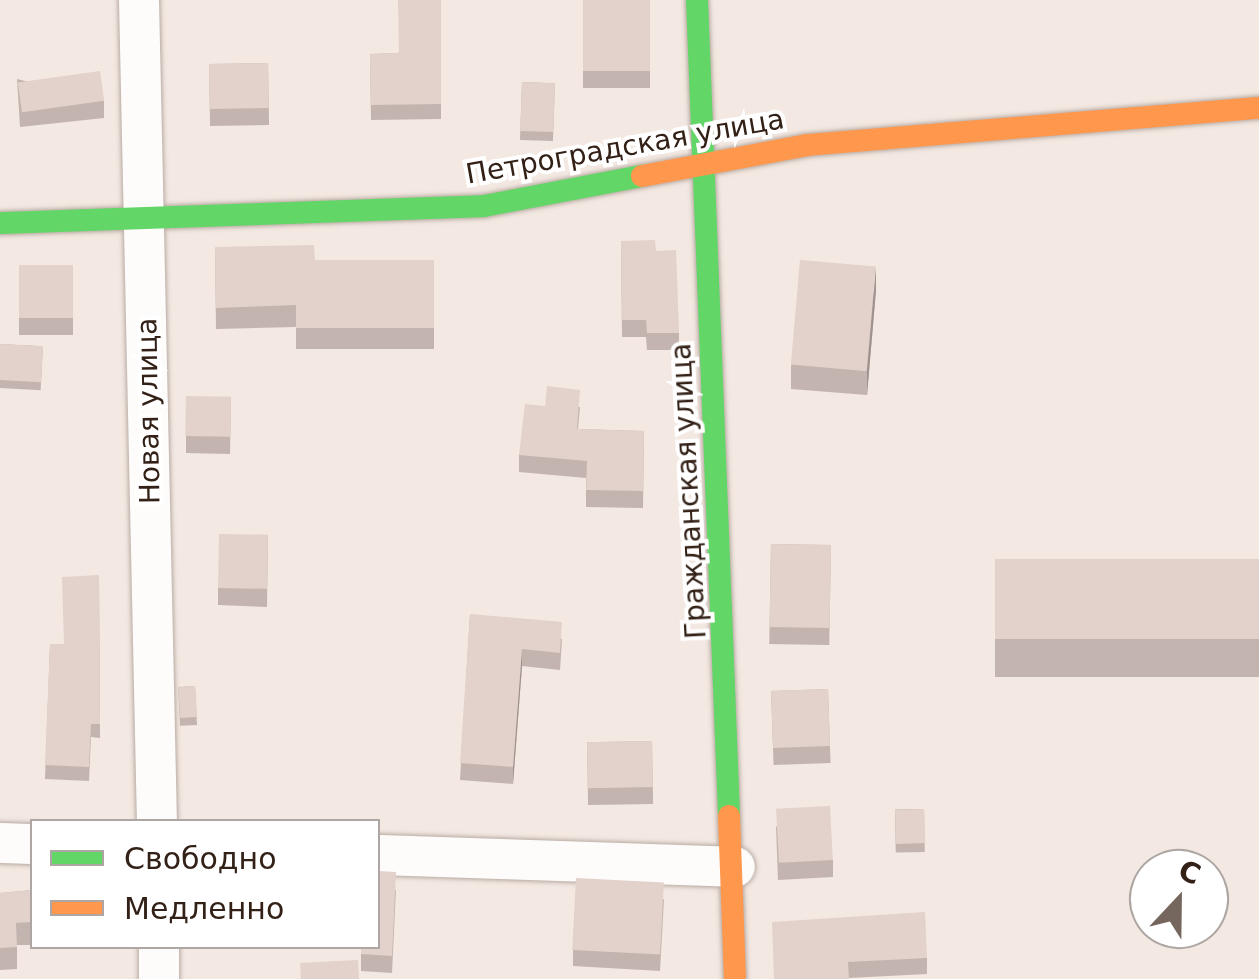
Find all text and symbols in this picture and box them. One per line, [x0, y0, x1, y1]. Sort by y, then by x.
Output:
street label: Петроградская улица [463, 102, 787, 192]
street label: Новая улица [131, 317, 167, 505]
street label: Гражданская улица [664, 342, 714, 640]
legend [30, 819, 380, 949]
text: Свободно [124, 841, 277, 876]
north arrow [1129, 849, 1229, 949]
text: С [1174, 853, 1205, 892]
text: Медленно [124, 891, 284, 926]

